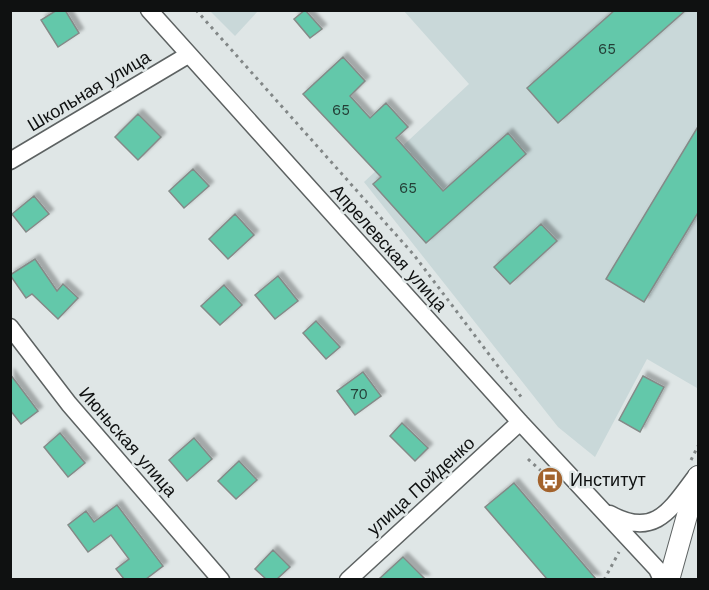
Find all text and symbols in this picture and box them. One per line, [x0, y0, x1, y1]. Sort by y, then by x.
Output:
house number: 65 [598, 40, 616, 58]
street label: Школьная улица [24, 45, 155, 135]
house number: 65 [332, 101, 350, 119]
house number: 65 [399, 179, 417, 197]
street label: Апрелевская улица [327, 180, 453, 316]
street label: Июньская улица [75, 383, 182, 502]
house number: 70 [350, 385, 368, 403]
street label: улица Пойденко [363, 432, 479, 539]
bus stop icon: Институт [535, 465, 565, 495]
place label: Институт [570, 469, 646, 490]

